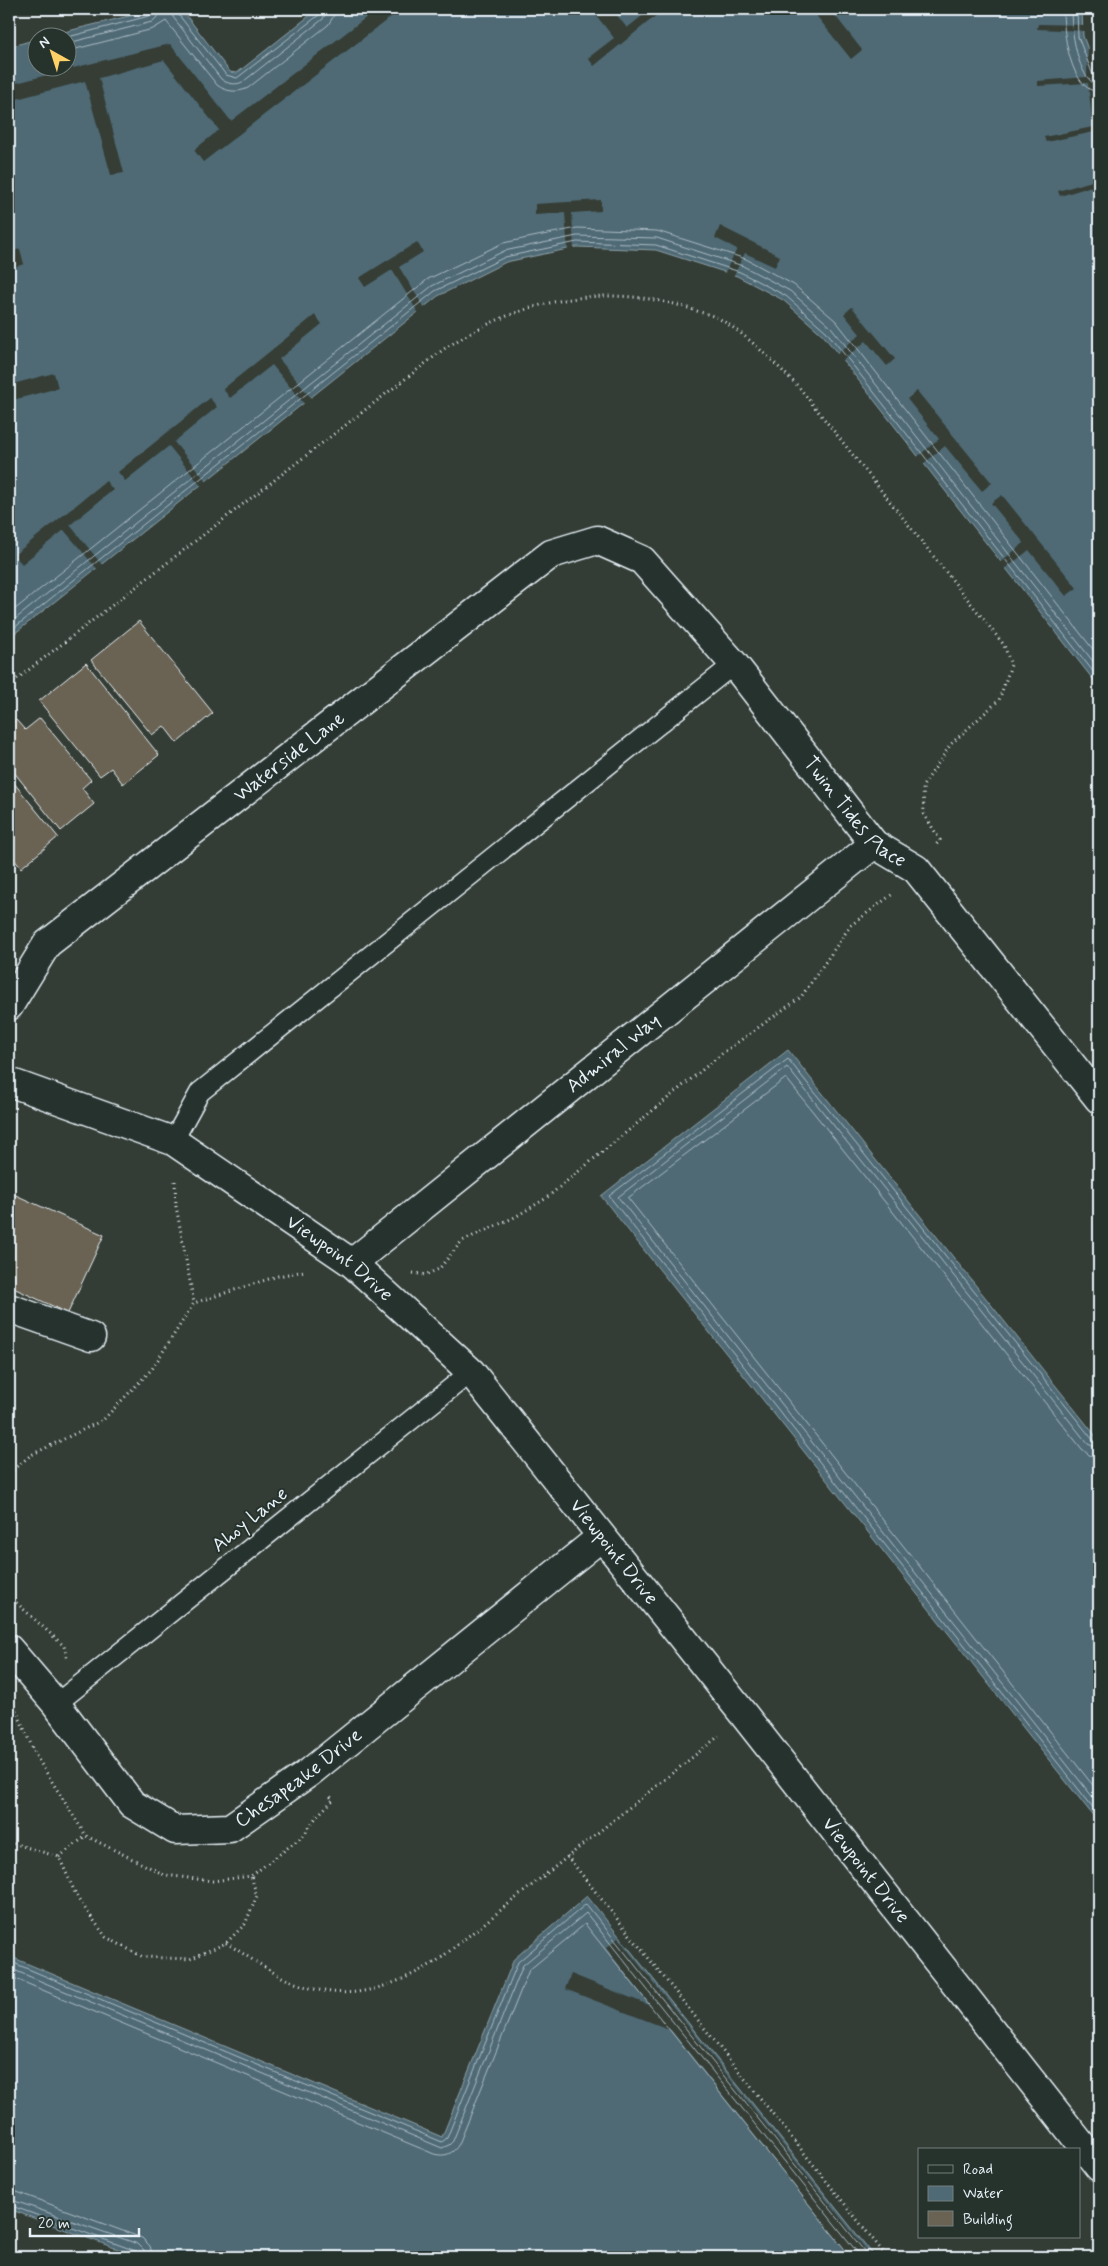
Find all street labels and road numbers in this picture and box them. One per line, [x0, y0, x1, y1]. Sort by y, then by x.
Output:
street label: Waterside Lane [228, 705, 350, 808]
street label: Twin Tides Place [797, 751, 911, 874]
street label: Admiral Way [560, 1007, 666, 1099]
street label: Viewpoint Drive [281, 1208, 399, 1308]
street label: Ahoy Lane [206, 1481, 294, 1559]
street label: Viewpoint Drive [563, 1493, 665, 1610]
street label: Chesapeake Drive [229, 1722, 368, 1834]
street label: Viewpoint Drive [816, 1811, 916, 1929]

